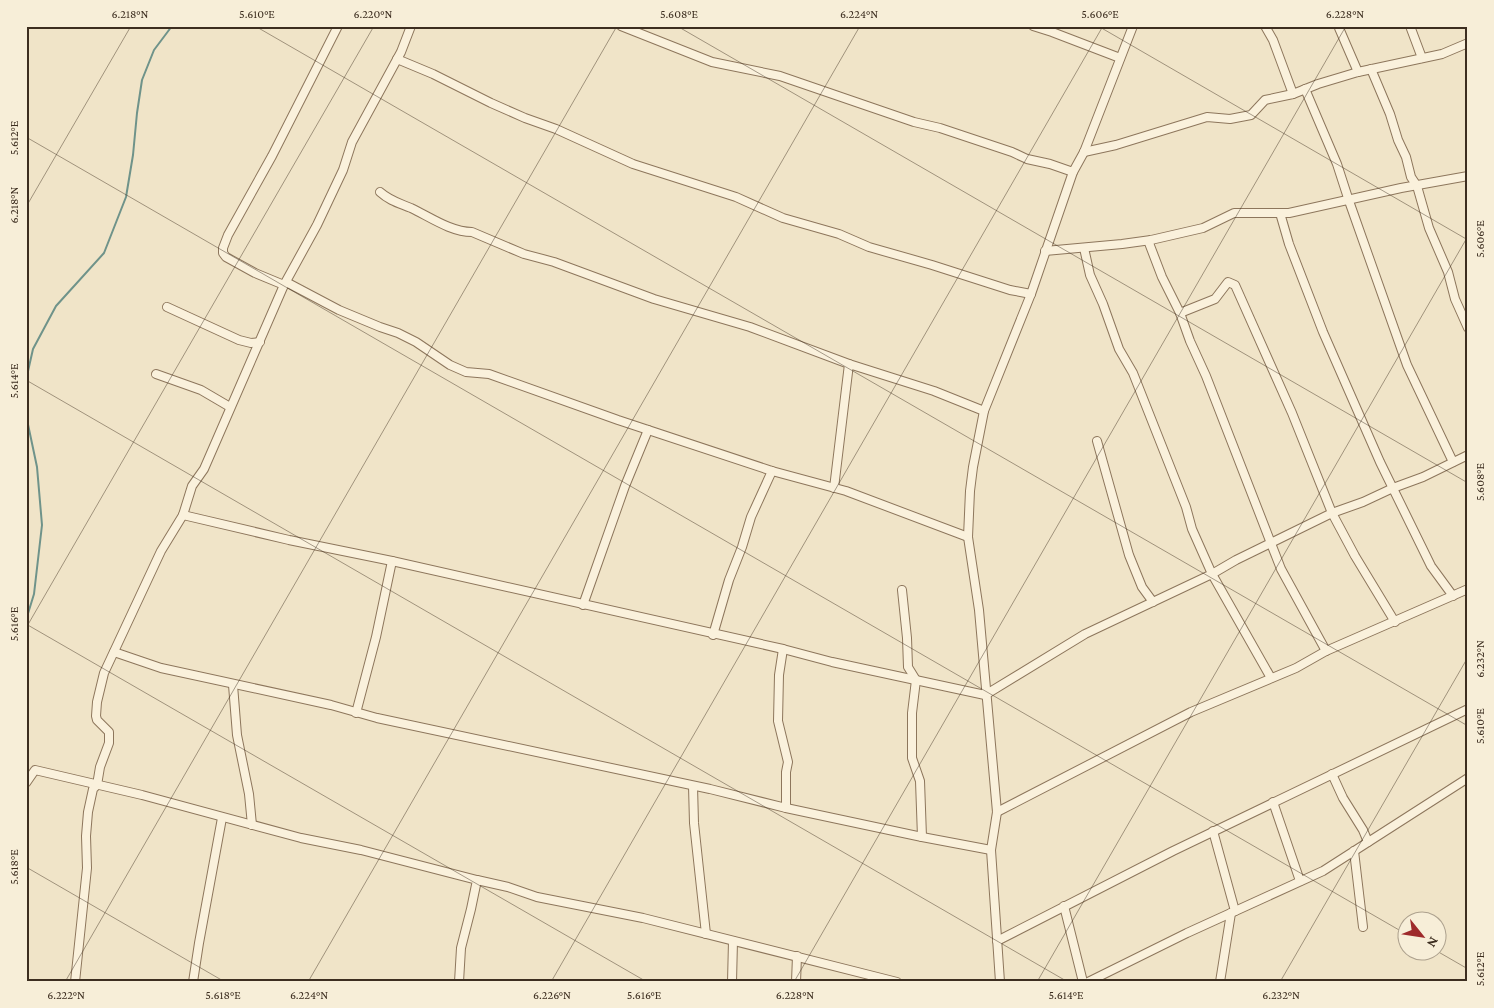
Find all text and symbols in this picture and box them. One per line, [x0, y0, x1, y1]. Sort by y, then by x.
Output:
text: 6.218°N [112, 7, 149, 21]
text: 5.610°E [239, 7, 275, 21]
text: 6.220°N [353, 7, 393, 21]
text: 5.608°E [660, 7, 699, 21]
text: 6.224°N [840, 7, 878, 21]
text: 5.606°E [1081, 7, 1119, 21]
text: 6.228°N [1326, 7, 1364, 21]
text: 5.612°E [7, 120, 21, 155]
text: 6.218°N [7, 186, 21, 223]
text: 5.606°E [1473, 220, 1487, 258]
text: 5.614°E [7, 363, 21, 399]
text: 5.608°E [1473, 462, 1487, 501]
text: 5.616°E [7, 606, 21, 641]
text: 6.232°N [1473, 640, 1487, 678]
text: 5.610°E [1473, 708, 1487, 744]
text: 5.618°E [7, 849, 21, 885]
north arrow [1396, 910, 1446, 960]
text: N [1424, 934, 1443, 951]
text: 5.612°E [1473, 951, 1487, 986]
text: 6.222°N [47, 988, 85, 1002]
text: 5.618°E [205, 988, 241, 1002]
text: 6.224°N [290, 988, 328, 1002]
text: 6.226°N [533, 988, 571, 1002]
text: 5.616°E [627, 988, 662, 1002]
text: 6.228°N [776, 988, 814, 1002]
text: 5.614°E [1048, 988, 1084, 1002]
text: 6.232°N [1262, 988, 1300, 1002]

